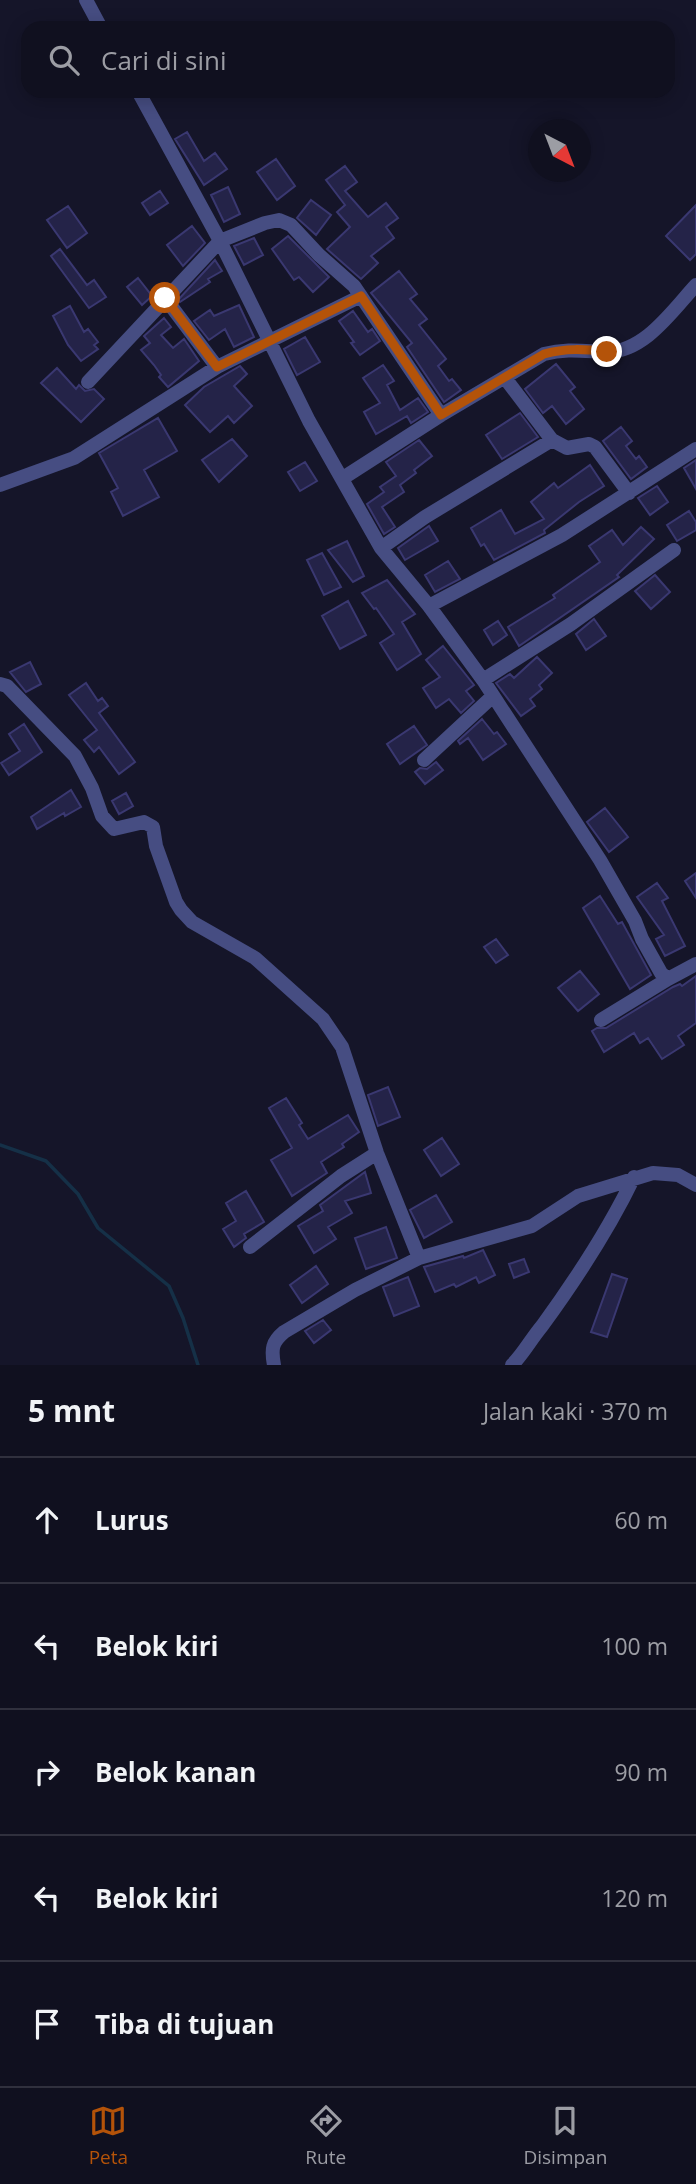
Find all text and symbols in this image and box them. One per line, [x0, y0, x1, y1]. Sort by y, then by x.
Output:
search box [21, 21, 675, 98]
icon: search [45, 41, 83, 79]
text: Cari di sini [101, 42, 226, 78]
north arrow [528, 119, 591, 182]
route start [149, 282, 180, 313]
route end [591, 336, 622, 367]
text: 5 mnt [28, 1390, 115, 1431]
text: Jalan kaki · 370 m [483, 1395, 668, 1427]
icon: ahead [28, 1501, 66, 1539]
text: Lurus [95, 1502, 169, 1538]
text: 60 m [614, 1504, 668, 1536]
icon: left [28, 1627, 66, 1665]
text: Belok kiri [95, 1628, 219, 1664]
text: 100 m [601, 1630, 668, 1662]
icon: right [28, 1753, 66, 1791]
text: Belok kanan [95, 1754, 256, 1790]
text: 90 m [614, 1756, 668, 1788]
icon: left [28, 1879, 66, 1917]
text: Belok kiri [95, 1880, 219, 1916]
text: 120 m [601, 1882, 668, 1914]
icon: arrive [28, 2005, 66, 2043]
text: Tiba di tujuan [95, 2006, 274, 2042]
tab: Peta [89, 2102, 128, 2170]
tab: Rute [305, 2102, 346, 2170]
tab: Disimpan [523, 2102, 607, 2170]

